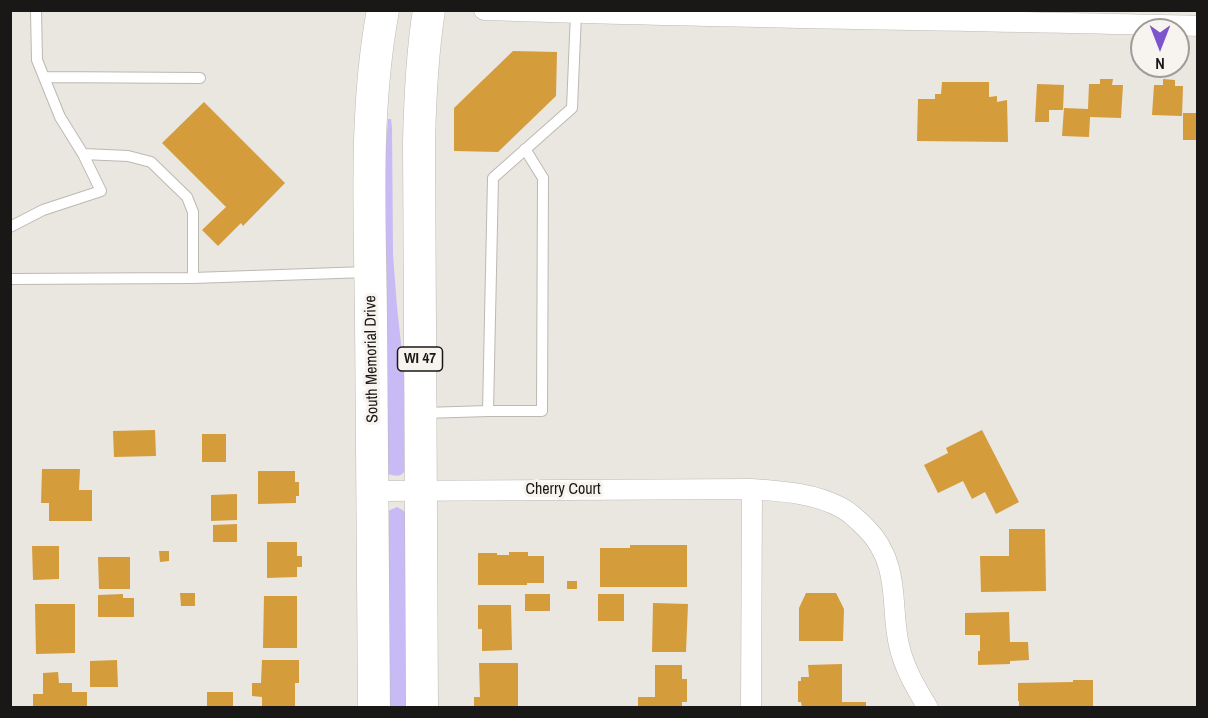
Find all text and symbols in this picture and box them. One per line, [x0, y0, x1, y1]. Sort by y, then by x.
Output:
north arrow [1130, 18, 1190, 78]
text: N [1155, 53, 1165, 75]
street label: South Memorial Drive [361, 295, 383, 423]
road number: WI 47 [398, 347, 442, 371]
street label: Cherry Court [525, 480, 601, 500]

